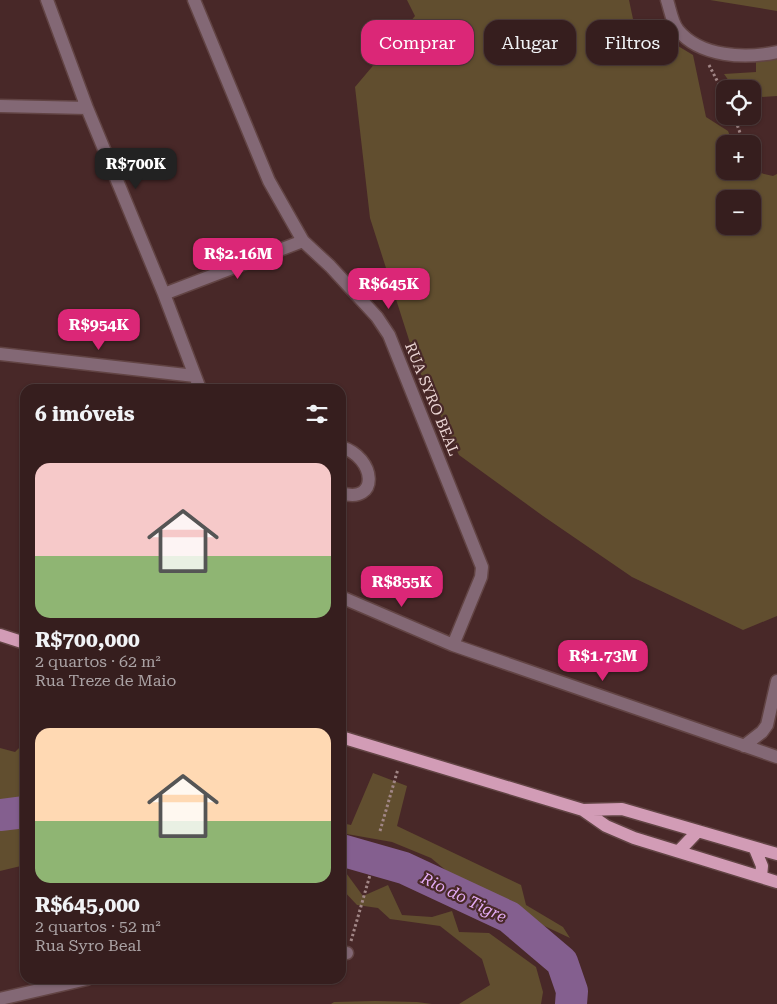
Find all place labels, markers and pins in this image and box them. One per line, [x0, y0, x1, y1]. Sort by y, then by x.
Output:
pin: R$700K [95, 148, 177, 190]
pin: R$2.16M [192, 238, 284, 280]
pin: R$645K [348, 268, 430, 310]
pin: R$954K [58, 308, 140, 351]
pin: R$855K [361, 566, 443, 608]
pin: R$1.73M [557, 640, 649, 682]

